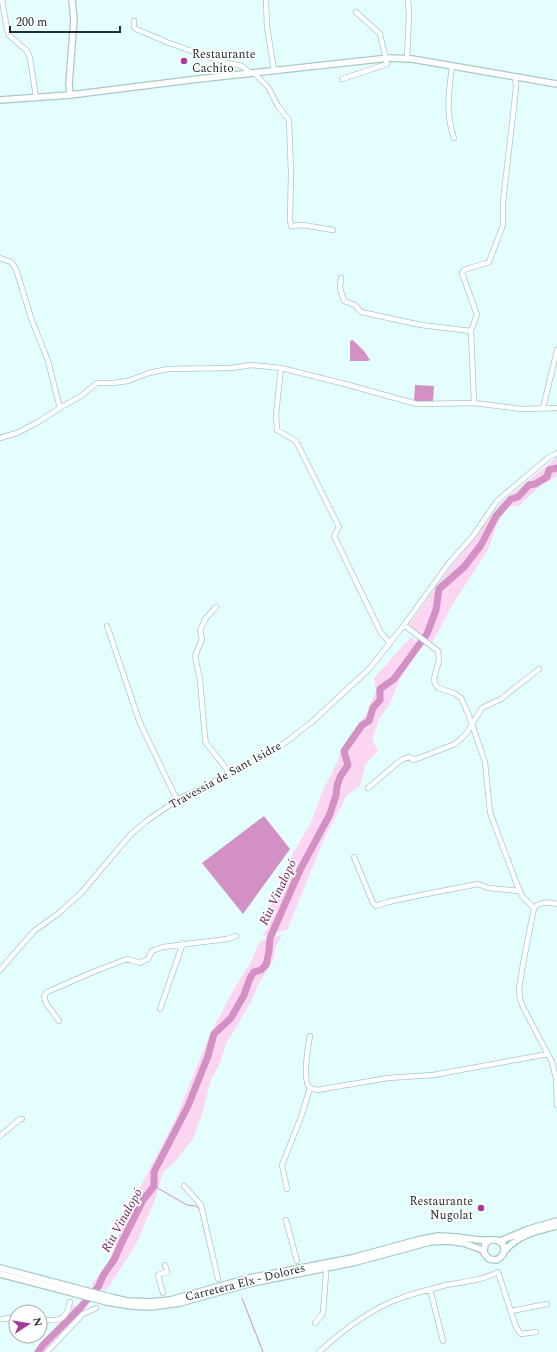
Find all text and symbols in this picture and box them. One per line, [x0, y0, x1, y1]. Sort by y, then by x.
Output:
scale bar [10, 8, 120, 34]
text: 200 m [16, 13, 47, 32]
place label: Restaurante Cachito [192, 45, 256, 78]
marker: Restaurante Cachito [179, 56, 189, 66]
street label: Travessia de Sant Isidre [166, 736, 285, 814]
water label: Riu Vinalopó [254, 856, 302, 929]
water label: Riu Vinalopó [96, 1184, 148, 1256]
place label: Restaurante Nugolat [410, 1192, 473, 1225]
marker: Restaurante Nugolat [476, 1203, 486, 1213]
street label: Carretera Elx - Dolores [183, 1258, 307, 1307]
north arrow [8, 1304, 48, 1344]
text: N [28, 1316, 47, 1328]

